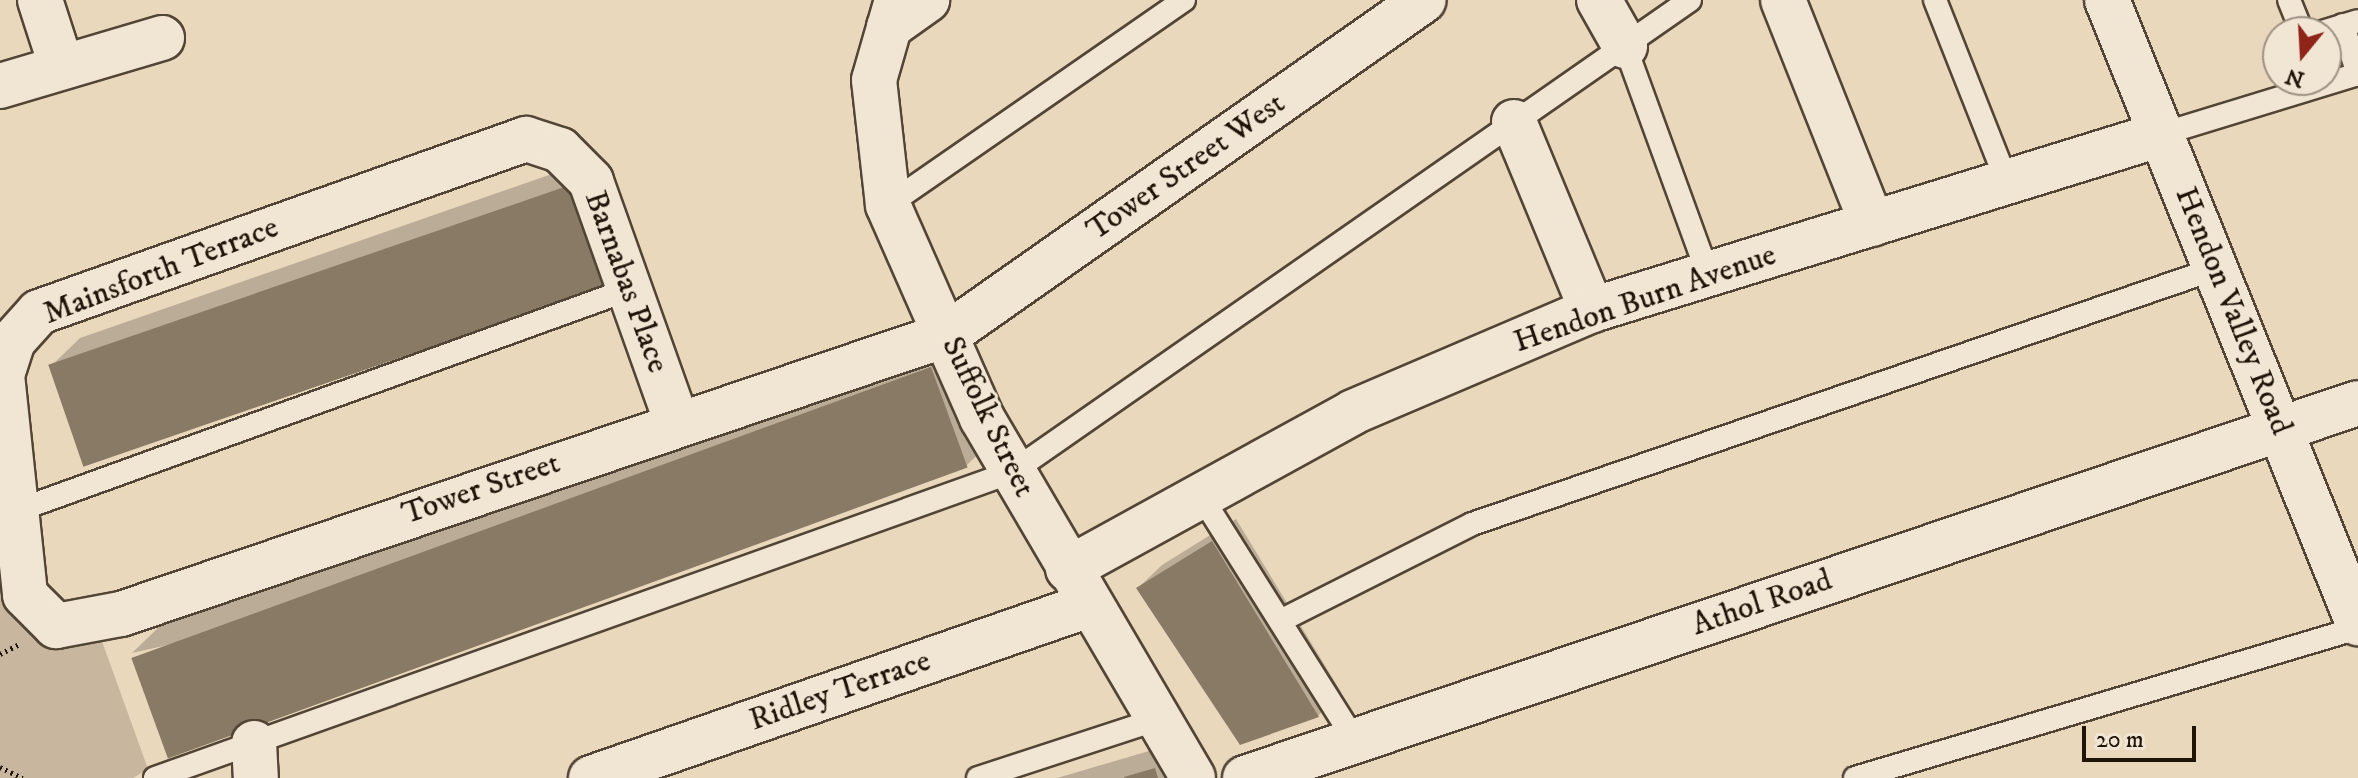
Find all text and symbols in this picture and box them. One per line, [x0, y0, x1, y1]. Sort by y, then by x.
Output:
north arrow [2262, 16, 2342, 96]
text: N [2282, 62, 2308, 93]
street label: Tower Street West [1079, 84, 1293, 250]
street label: Hendon Valley Road [2166, 181, 2300, 441]
street label: Barnabas Place [575, 186, 677, 378]
street label: Mainsforth Terrace [38, 209, 284, 333]
street label: Hendon Burn Avenue [1509, 236, 1781, 362]
street label: Suffolk Street [933, 331, 1043, 503]
street label: Tower Street [397, 444, 565, 534]
street label: Athol Road [1687, 561, 1837, 645]
street label: Ridley Terrace [744, 642, 936, 740]
scale bar [2086, 710, 2200, 760]
text: 20 m [2096, 725, 2144, 755]

